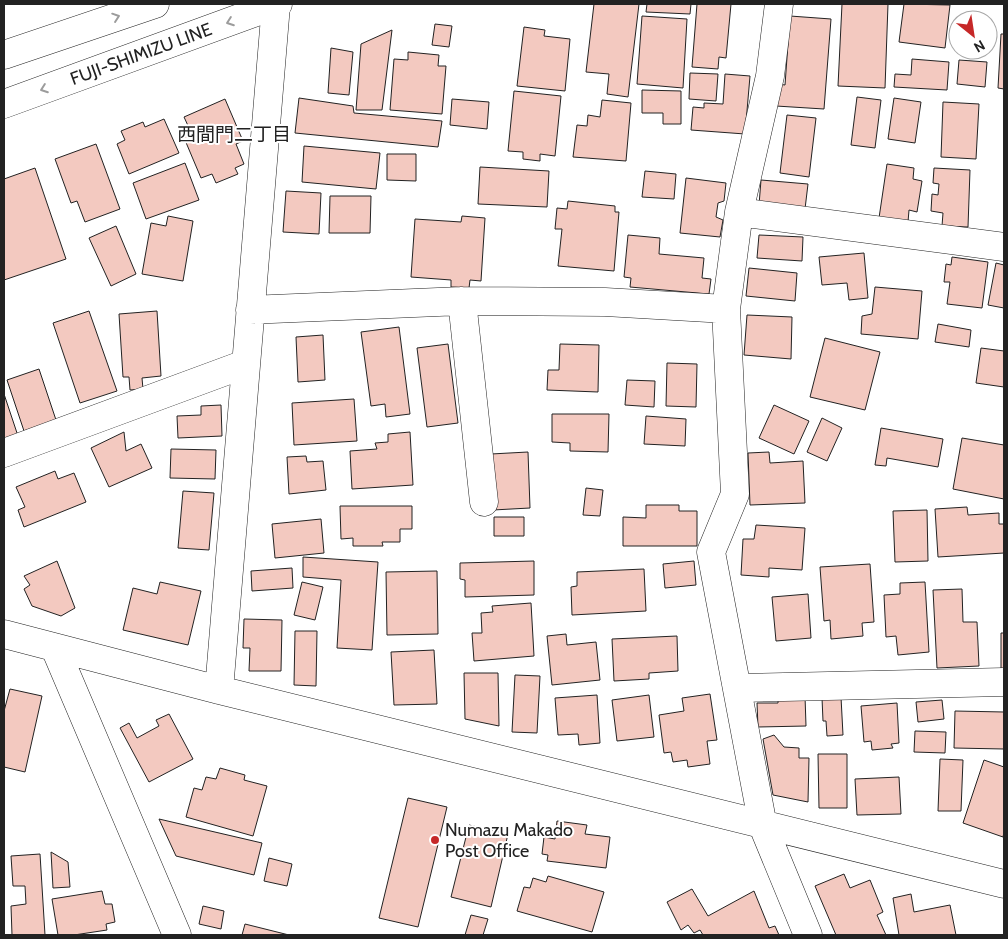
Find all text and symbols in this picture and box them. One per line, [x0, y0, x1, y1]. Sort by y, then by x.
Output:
north arrow [948, 10, 998, 60]
one-way arrow [112, 13, 120, 23]
one-way arrow [226, 16, 235, 26]
street label: FUJI-SHIMIZU LINE [67, 18, 215, 90]
text: N [971, 36, 988, 57]
one-way arrow [40, 83, 49, 93]
district label: 西間門二丁目 [177, 123, 291, 146]
place label: Numazu Makado Post Office [445, 819, 573, 862]
marker: Numazu Makado Post Office [429, 834, 441, 846]

